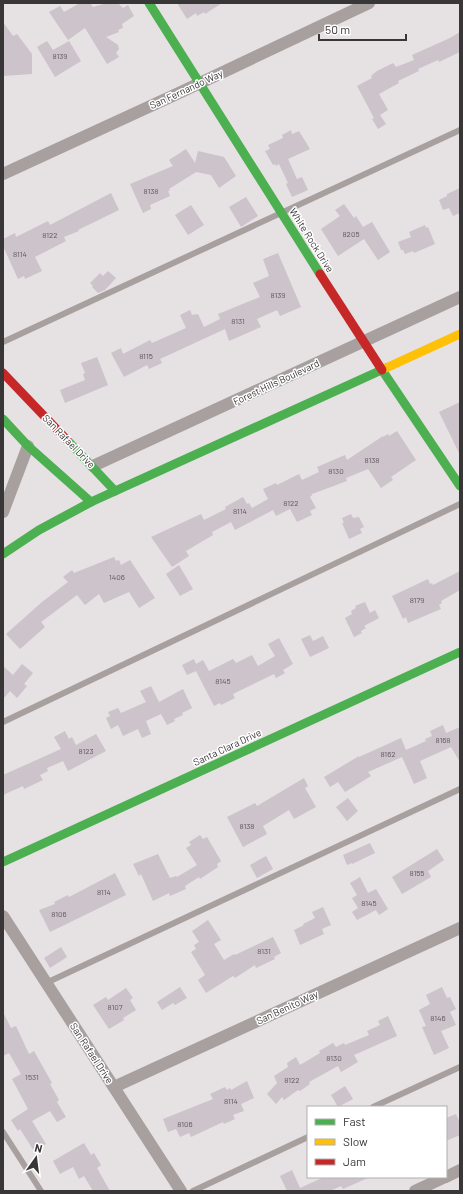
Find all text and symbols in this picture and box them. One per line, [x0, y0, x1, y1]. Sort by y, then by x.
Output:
scale bar [319, 16, 406, 42]
text: 50 m [325, 22, 350, 36]
house number: 8139 [52, 51, 68, 61]
street label: San Fernando Way [148, 67, 225, 111]
house number: 8138 [143, 186, 159, 196]
street label: White Rock Drive [287, 206, 337, 274]
house number: 8205 [342, 229, 360, 239]
house number: 8122 [42, 230, 58, 240]
house number: 8114 [13, 249, 27, 259]
house number: 8139 [270, 290, 286, 300]
house number: 8131 [231, 316, 245, 326]
house number: 8115 [139, 351, 153, 361]
street label: Forest Hills Boulevard [231, 357, 321, 407]
street label: San Rafael Drive [40, 412, 98, 470]
house number: 8138 [364, 455, 380, 465]
house number: 8130 [328, 466, 344, 476]
house number: 8122 [283, 498, 299, 508]
house number: 8114 [233, 506, 247, 516]
house number: 1406 [109, 572, 125, 582]
house number: 8179 [410, 595, 424, 605]
house number: 8145 [215, 676, 231, 686]
street label: Santa Clara Drive [191, 726, 263, 768]
house number: 8168 [435, 735, 451, 745]
house number: 8123 [78, 746, 94, 756]
house number: 8162 [380, 749, 396, 759]
house number: 8138 [239, 821, 255, 831]
house number: 8155 [410, 868, 424, 878]
house number: 8114 [97, 887, 111, 897]
house number: 8145 [361, 898, 377, 908]
house number: 8106 [51, 909, 67, 919]
house number: 8131 [257, 946, 271, 956]
street label: San Benito Way [254, 987, 320, 1027]
house number: 8107 [107, 1002, 123, 1012]
house number: 8146 [430, 1013, 446, 1023]
street label: San Rafael Drive [68, 1020, 116, 1086]
house number: 8130 [326, 1053, 342, 1063]
house number: 1531 [25, 1072, 39, 1082]
house number: 8122 [284, 1075, 300, 1085]
house number: 8114 [224, 1096, 238, 1106]
legend [307, 1106, 447, 1178]
text: Fast [343, 1114, 366, 1128]
house number: 8106 [177, 1119, 193, 1129]
text: Slow [343, 1134, 368, 1148]
north arrow [16, 1138, 56, 1178]
text: N [33, 1141, 44, 1155]
text: Jam [343, 1154, 366, 1168]

